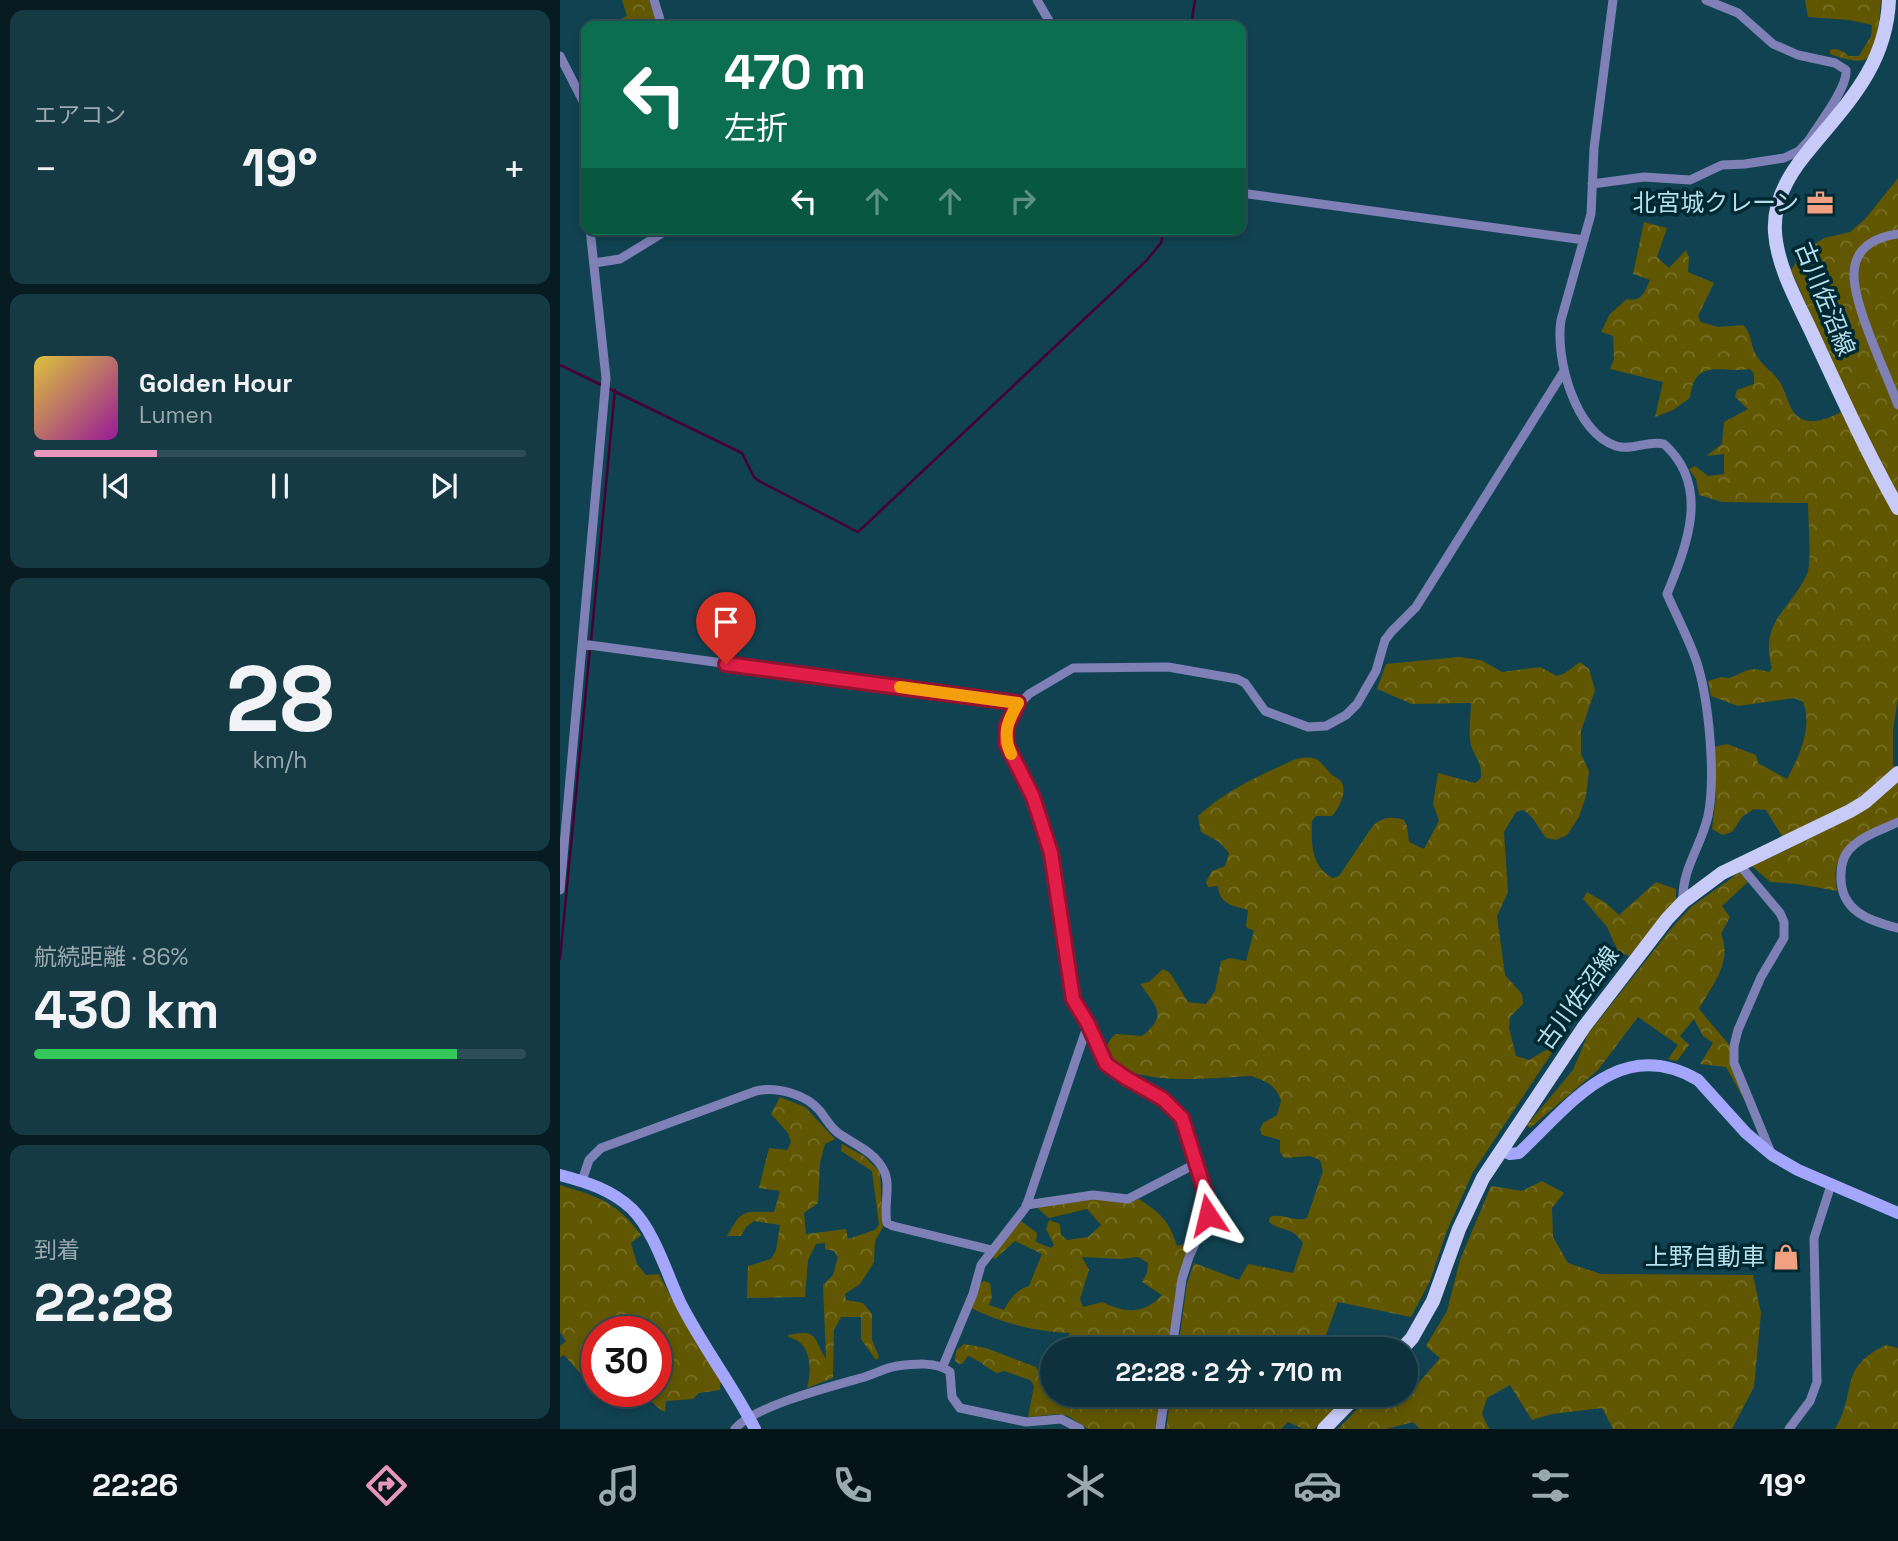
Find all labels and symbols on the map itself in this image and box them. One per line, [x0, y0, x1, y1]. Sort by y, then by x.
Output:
place label: 北宮城クレーン [1632, 187, 1799, 218]
office icon: 北宮城クレーン [1805, 188, 1835, 218]
street label: 古川佐沼線 [1789, 237, 1862, 360]
pin [696, 592, 756, 664]
street label: 古川佐沼線 [1530, 940, 1625, 1055]
position arrow [1171, 1178, 1245, 1252]
place label: 上野自動車 [1645, 1241, 1765, 1272]
shop icon: 上野自動車 [1771, 1242, 1801, 1272]
speed limit sign: 30 [581, 1316, 672, 1407]

